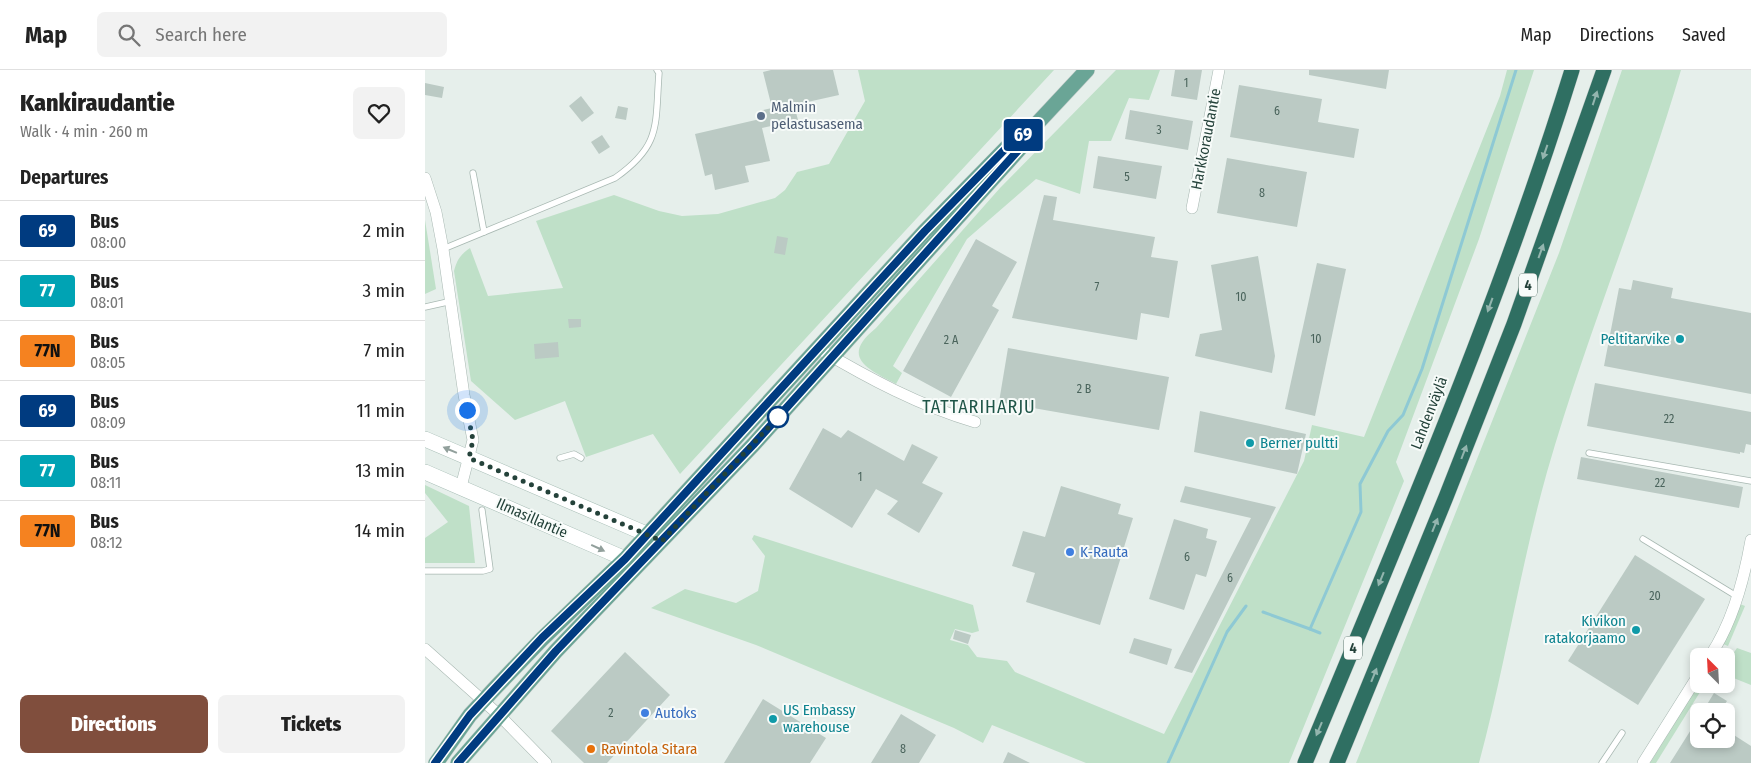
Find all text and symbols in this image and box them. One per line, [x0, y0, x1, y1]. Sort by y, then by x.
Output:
search box [97, 12, 447, 57]
text: Map [25, 21, 67, 49]
icon: search [115, 21, 143, 49]
text: Search here [155, 23, 247, 46]
text: Map [1520, 24, 1552, 46]
text: Directions [1580, 24, 1654, 46]
text: Saved [1682, 24, 1726, 46]
house number: 1 [1184, 76, 1188, 90]
button: heart [353, 87, 405, 139]
street label: Harkkoraudantie [1187, 87, 1225, 191]
text: Kankiraudantie [20, 89, 175, 117]
one-way arrow [1592, 90, 1600, 105]
place label: Malmin pelastusasema [771, 98, 863, 133]
house number: 6 [1274, 104, 1280, 118]
marker: Malmin pelastusasema [755, 110, 767, 122]
line badge: 69 [1001, 119, 1045, 151]
text: Walk · 4 min · 260 m [20, 122, 148, 141]
house number: 3 [1156, 123, 1162, 137]
text: 69 [1014, 124, 1032, 146]
one-way arrow [1541, 145, 1548, 160]
text: Departures [20, 166, 108, 189]
house number: 5 [1124, 170, 1130, 184]
house number: 8 [1259, 186, 1265, 200]
text: Bus [90, 210, 119, 233]
text: 2 min [363, 219, 405, 242]
text: 69 [38, 220, 57, 242]
text: 08:00 [90, 233, 126, 252]
one-way arrow [1537, 243, 1545, 258]
text: Bus [90, 270, 119, 293]
road number: 4 [1519, 274, 1537, 296]
text: 3 min [363, 279, 405, 302]
text: 77 [40, 280, 55, 302]
house number: 7 [1095, 280, 1100, 294]
house number: 10 [1236, 290, 1246, 304]
text: 08:01 [90, 293, 124, 312]
one-way arrow [1486, 298, 1494, 313]
text: Bus [90, 330, 119, 353]
place label: Peltitarvike [1600, 330, 1670, 348]
house number: 10 [1311, 332, 1321, 346]
house number: 2 A [944, 333, 959, 347]
marker: Peltitarvike [1674, 333, 1686, 345]
text: 7 min [363, 339, 405, 362]
text: 77N [34, 340, 61, 362]
text: 08:05 [90, 353, 125, 372]
street label: Lahdenväylä [1407, 374, 1451, 452]
house number: 2 B [1077, 382, 1092, 396]
text: Bus [90, 390, 119, 413]
district label: TATTARIHARJU [922, 396, 1036, 418]
your location [455, 398, 480, 423]
text: 11 min [357, 399, 405, 422]
text: 69 [38, 400, 57, 422]
unlabelled marker [767, 406, 789, 428]
house number: 22 [1664, 412, 1674, 426]
text: 08:09 [90, 413, 126, 432]
place label: Berner pultti [1260, 434, 1338, 452]
marker: Berner pultti [1244, 437, 1256, 449]
one-way arrow [1461, 444, 1468, 459]
one-way arrow [443, 445, 457, 453]
text: Bus [90, 450, 119, 473]
text: 13 min [355, 459, 405, 482]
text: 77 [40, 460, 55, 482]
house number: 1 [858, 470, 862, 484]
text: 08:11 [90, 473, 121, 492]
house number: 22 [1655, 476, 1665, 490]
street label: Ilmasillantie [494, 494, 570, 542]
text: Bus [90, 510, 119, 533]
one-way arrow [1432, 518, 1440, 532]
text: 14 min [355, 519, 405, 542]
text: 77N [34, 520, 61, 542]
text: 08:12 [90, 533, 122, 552]
place label: K-Rauta [1080, 543, 1128, 561]
one-way arrow [591, 544, 605, 552]
marker: K-Rauta [1064, 546, 1076, 558]
house number: 6 [1184, 550, 1190, 564]
house number: 6 [1227, 571, 1233, 585]
one-way arrow [1377, 572, 1385, 587]
house number: 20 [1649, 589, 1661, 603]
place label: Kivikon ratakorjaamo [1544, 612, 1626, 647]
marker: Kivikon ratakorjaamo [1630, 624, 1642, 636]
road number: 4 [1344, 636, 1362, 660]
north arrow [1690, 648, 1735, 692]
map controls [1690, 648, 1735, 748]
one-way arrow [1370, 667, 1378, 682]
button: Directions [20, 695, 208, 753]
button: Tickets [218, 695, 405, 753]
place label: US Embassy warehouse [783, 701, 856, 736]
button: locate [1690, 703, 1735, 748]
place label: Autoks [655, 704, 697, 722]
house number: 2 [608, 706, 614, 720]
marker: Autoks [639, 707, 651, 719]
marker: US Embassy warehouse [767, 713, 779, 725]
one-way arrow [1315, 722, 1323, 736]
place label: Ravintola Sitara [601, 740, 697, 758]
house number: 8 [900, 742, 906, 756]
marker: Ravintola Sitara [585, 743, 597, 755]

